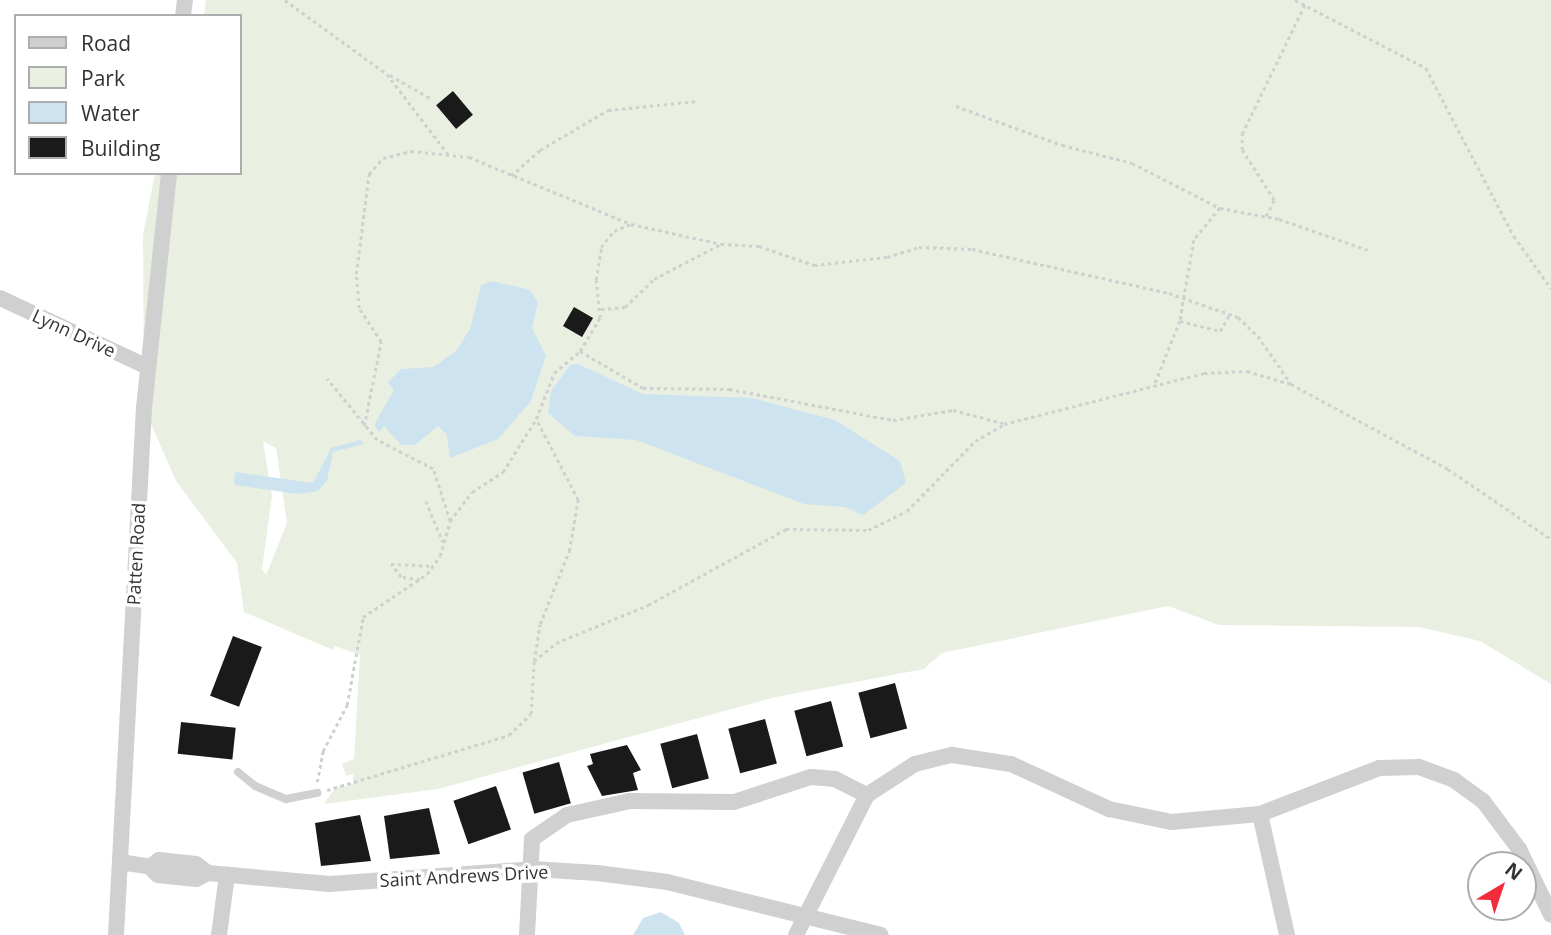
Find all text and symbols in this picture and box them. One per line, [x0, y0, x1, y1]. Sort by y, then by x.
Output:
legend [14, 14, 242, 175]
text: Road [81, 29, 131, 57]
text: Park [81, 64, 125, 92]
text: Water [81, 99, 140, 127]
text: Building [81, 134, 160, 162]
street label: Lynn Drive [29, 304, 119, 362]
street label: Patten Road [123, 502, 149, 606]
north arrow [1467, 851, 1537, 921]
text: N [1500, 856, 1528, 886]
street label: Saint Andrews Drive [379, 861, 549, 891]

